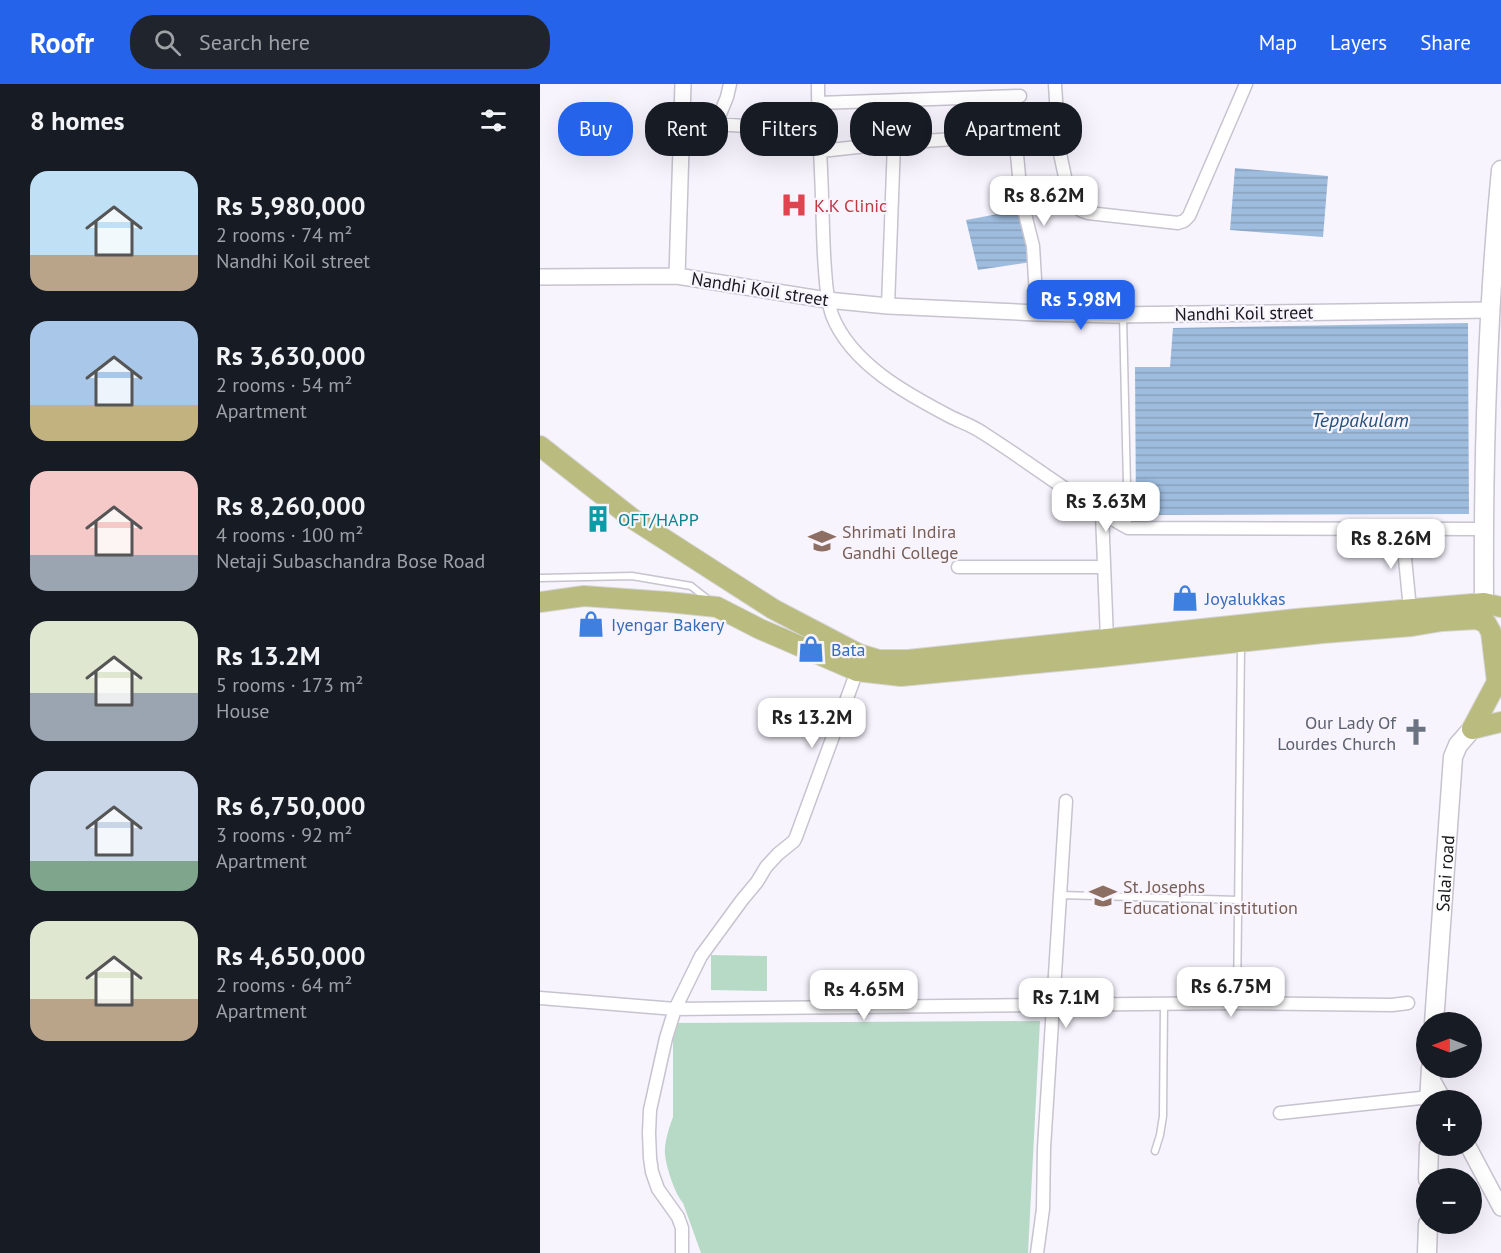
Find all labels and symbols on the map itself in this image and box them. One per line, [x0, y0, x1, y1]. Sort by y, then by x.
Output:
pin: Rs 8.62M [982, 176, 1106, 227]
hospital icon: K.K Clinic [779, 190, 809, 220]
place label: K.K Clinic [814, 194, 887, 217]
street label: Nandhi Koil street [690, 267, 830, 311]
pin: Rs 5.98M [1019, 280, 1143, 331]
street label: Nandhi Koil street [1174, 300, 1314, 326]
water label: Teppakulam [1311, 407, 1409, 433]
pin: Rs 3.63M [1044, 482, 1168, 533]
building icon: OFT/HAPP [583, 504, 613, 534]
place label: OFT/HAPP [618, 508, 699, 531]
pin: Rs 8.26M [1329, 519, 1453, 570]
place label: Shrimati Indira Gandhi College [842, 520, 959, 564]
school or university icon: Shrimati Indira Gandhi College [807, 526, 837, 556]
shop icon: Joyalukkas [1170, 583, 1200, 613]
place label: Joyalukkas [1204, 587, 1286, 610]
shop icon: Iyengar Bakery [576, 609, 606, 639]
place label: Iyengar Bakery [611, 613, 725, 636]
shop icon: Bata [796, 634, 826, 664]
place label: Bata [831, 638, 865, 661]
pin: Rs 13.2M [750, 698, 874, 749]
place label: Our Lady Of Lourdes Church [1277, 711, 1397, 755]
church icon: Our Lady Of Lourdes Church [1401, 717, 1431, 747]
street label: Salai road [1430, 834, 1459, 912]
place label: St. Josephs Educational institution [1123, 875, 1298, 919]
school or university icon: St. Josephs Educational institution [1088, 881, 1118, 911]
pin: Rs 6.75M [1169, 967, 1293, 1018]
pin: Rs 4.65M [802, 970, 926, 1021]
pin: Rs 7.1M [1011, 978, 1121, 1029]
north arrow [1416, 1012, 1482, 1078]

